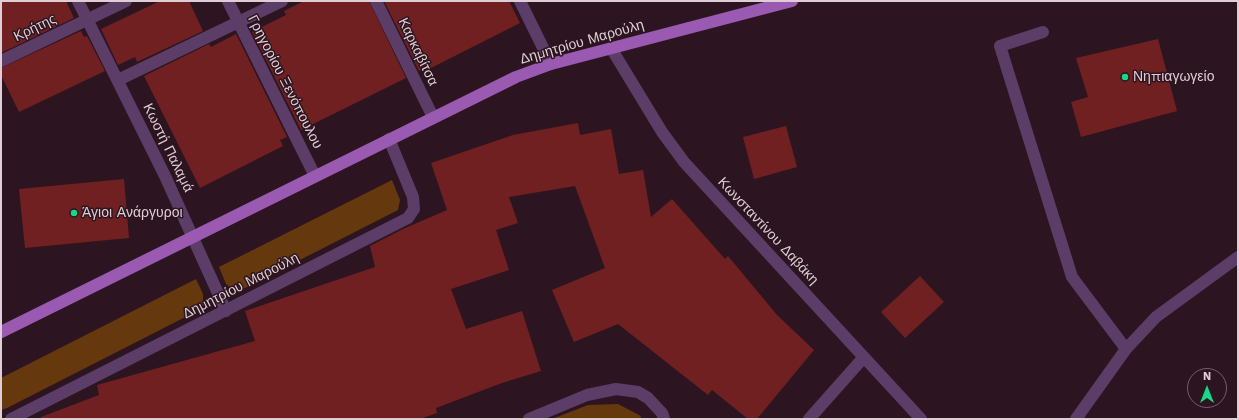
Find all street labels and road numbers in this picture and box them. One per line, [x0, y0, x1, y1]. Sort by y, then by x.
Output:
street label: Κρήτης [11, 11, 59, 45]
street label: Γρηγορίου Ξενόπουλου [244, 12, 326, 152]
street label: Καρκαβίτσα [394, 15, 442, 89]
street label: Δημητρίου Μαρούλη [518, 16, 646, 68]
street label: Κωστή Παλαμά [139, 101, 197, 195]
street label: Κωνσταντίνου Δαβάκη [714, 174, 822, 288]
street label: Δημητρίου Μαρούλη [180, 249, 302, 323]

